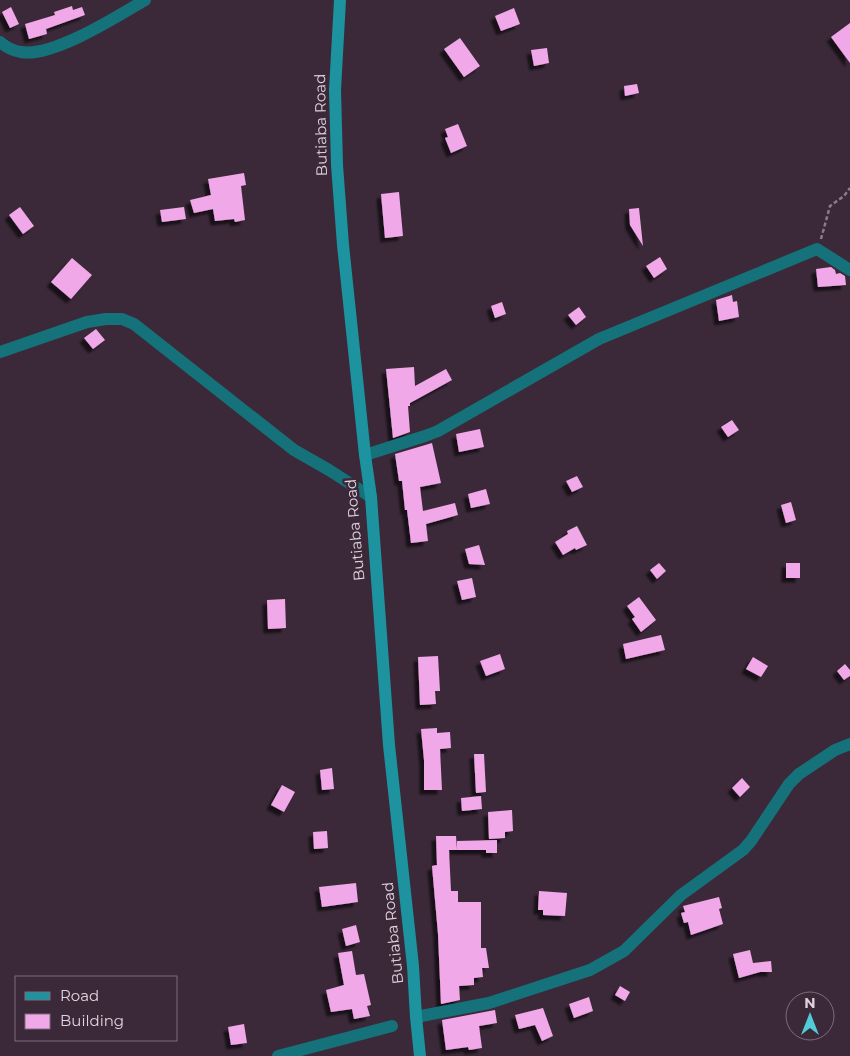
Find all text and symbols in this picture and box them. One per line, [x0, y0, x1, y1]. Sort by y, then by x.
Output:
street label: Butiaba Road [310, 74, 331, 176]
street label: Butiaba Road [341, 478, 368, 582]
street label: Butiaba Road [378, 881, 407, 985]
legend [15, 976, 178, 1041]
text: Road [60, 986, 99, 1005]
north arrow [785, 991, 835, 1041]
text: N [804, 994, 816, 1012]
text: Building [60, 1011, 124, 1030]

